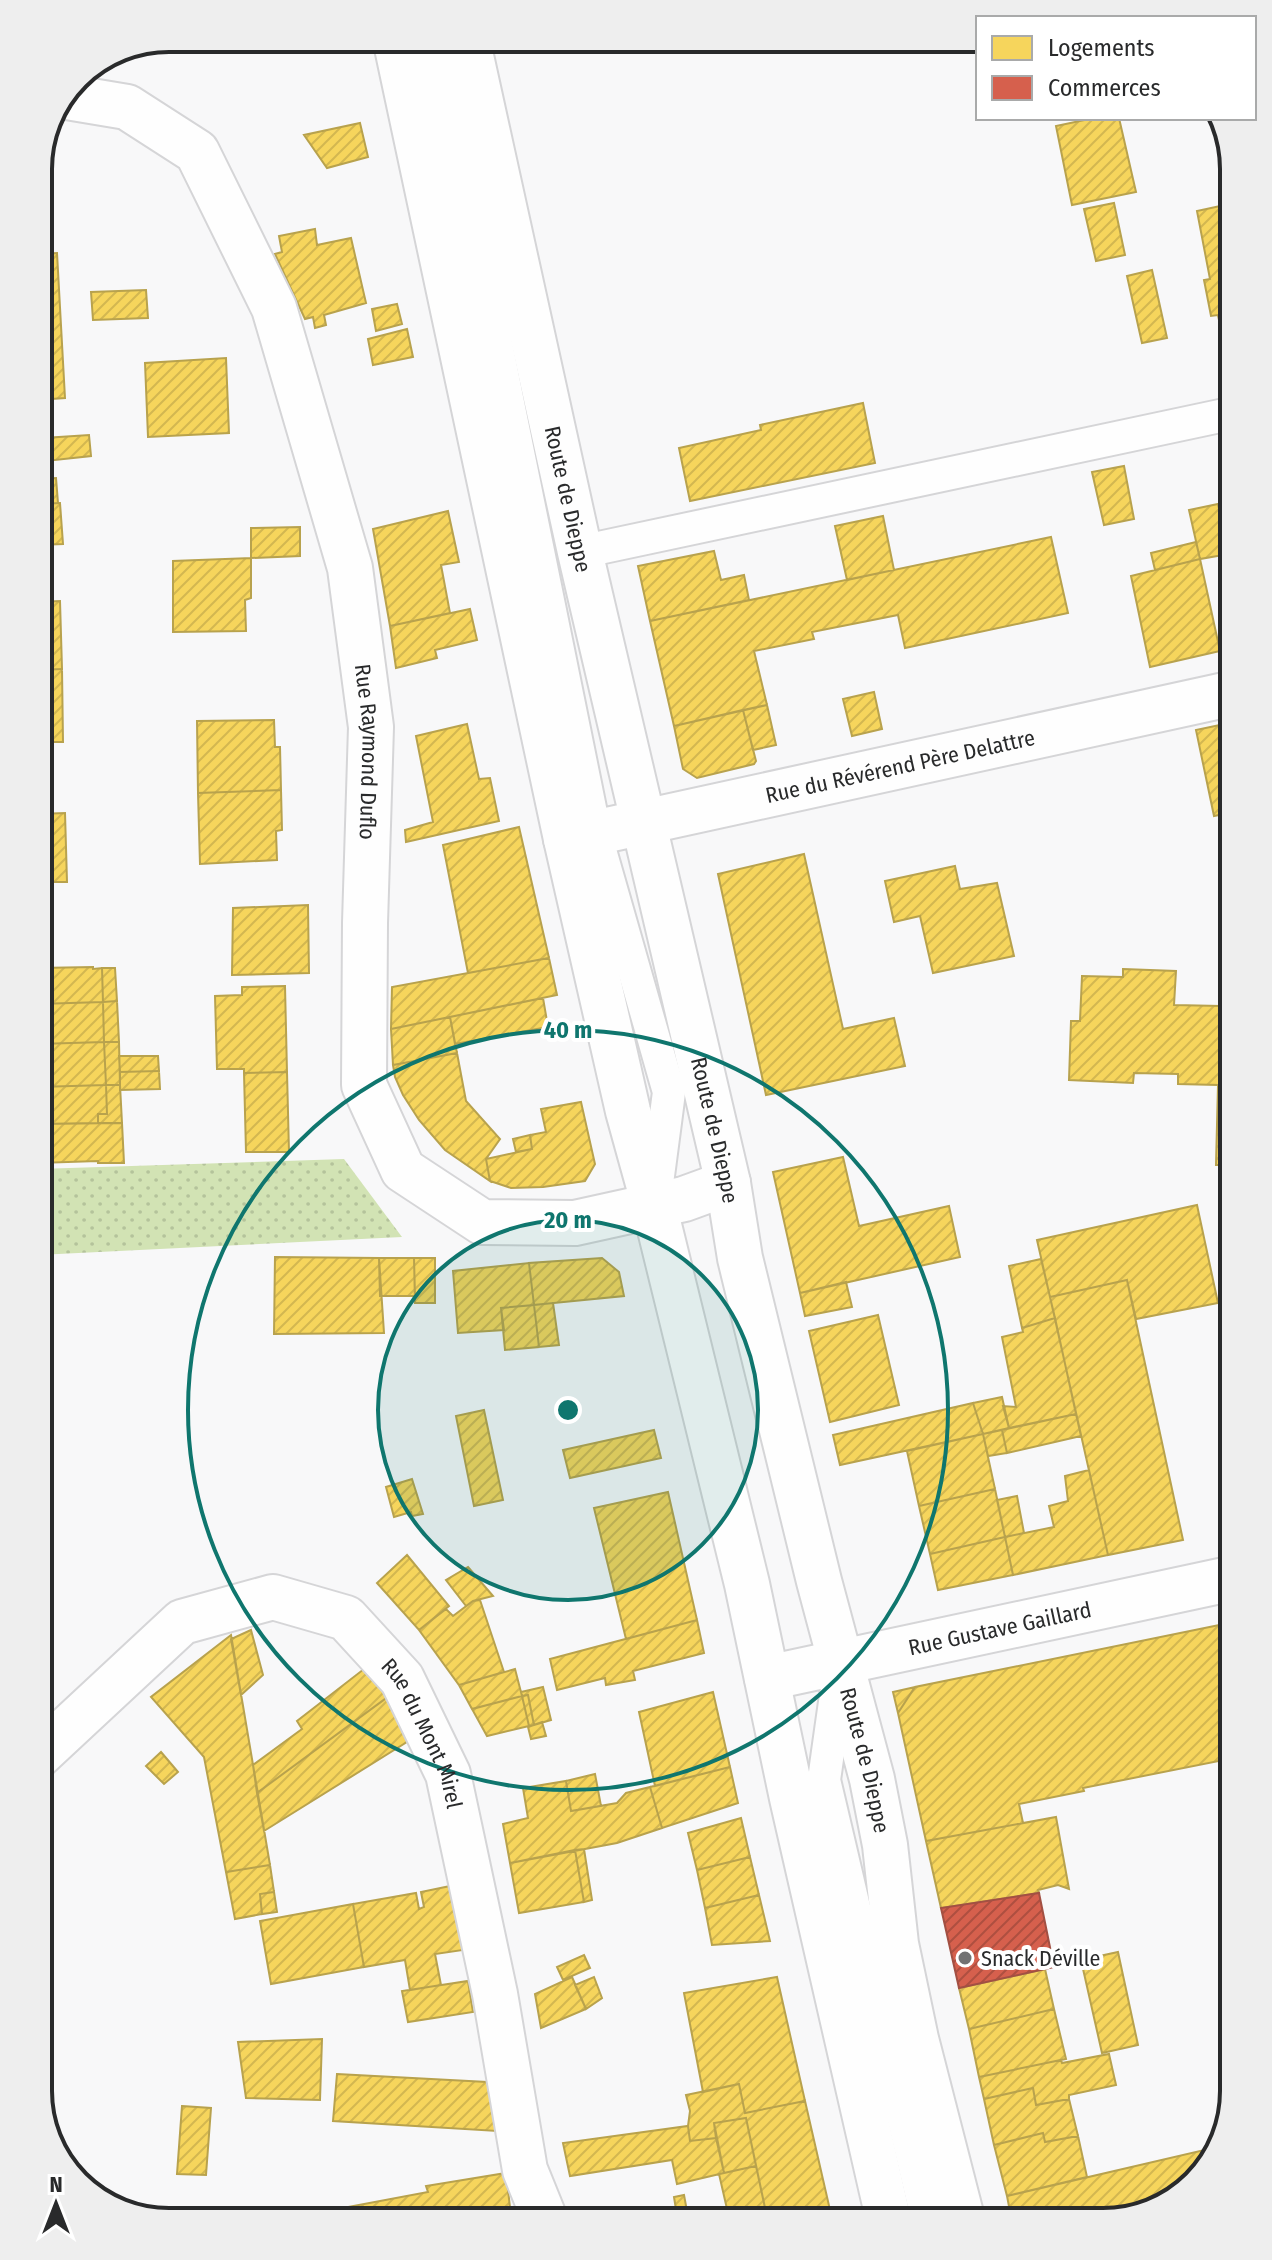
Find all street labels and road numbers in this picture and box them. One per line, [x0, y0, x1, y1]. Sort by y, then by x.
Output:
street label: Route de Dieppe [539, 423, 597, 575]
street label: Rue Raymond Duflo [349, 662, 384, 840]
street label: Rue du Révérend Père Delattre [763, 724, 1037, 809]
street label: Route de Dieppe [685, 1055, 744, 1205]
street label: Rue Gustave Gaillard [906, 1596, 1094, 1661]
street label: Rue du Mont Mirel [375, 1653, 468, 1811]
street label: Route de Dieppe [834, 1684, 895, 1835]

